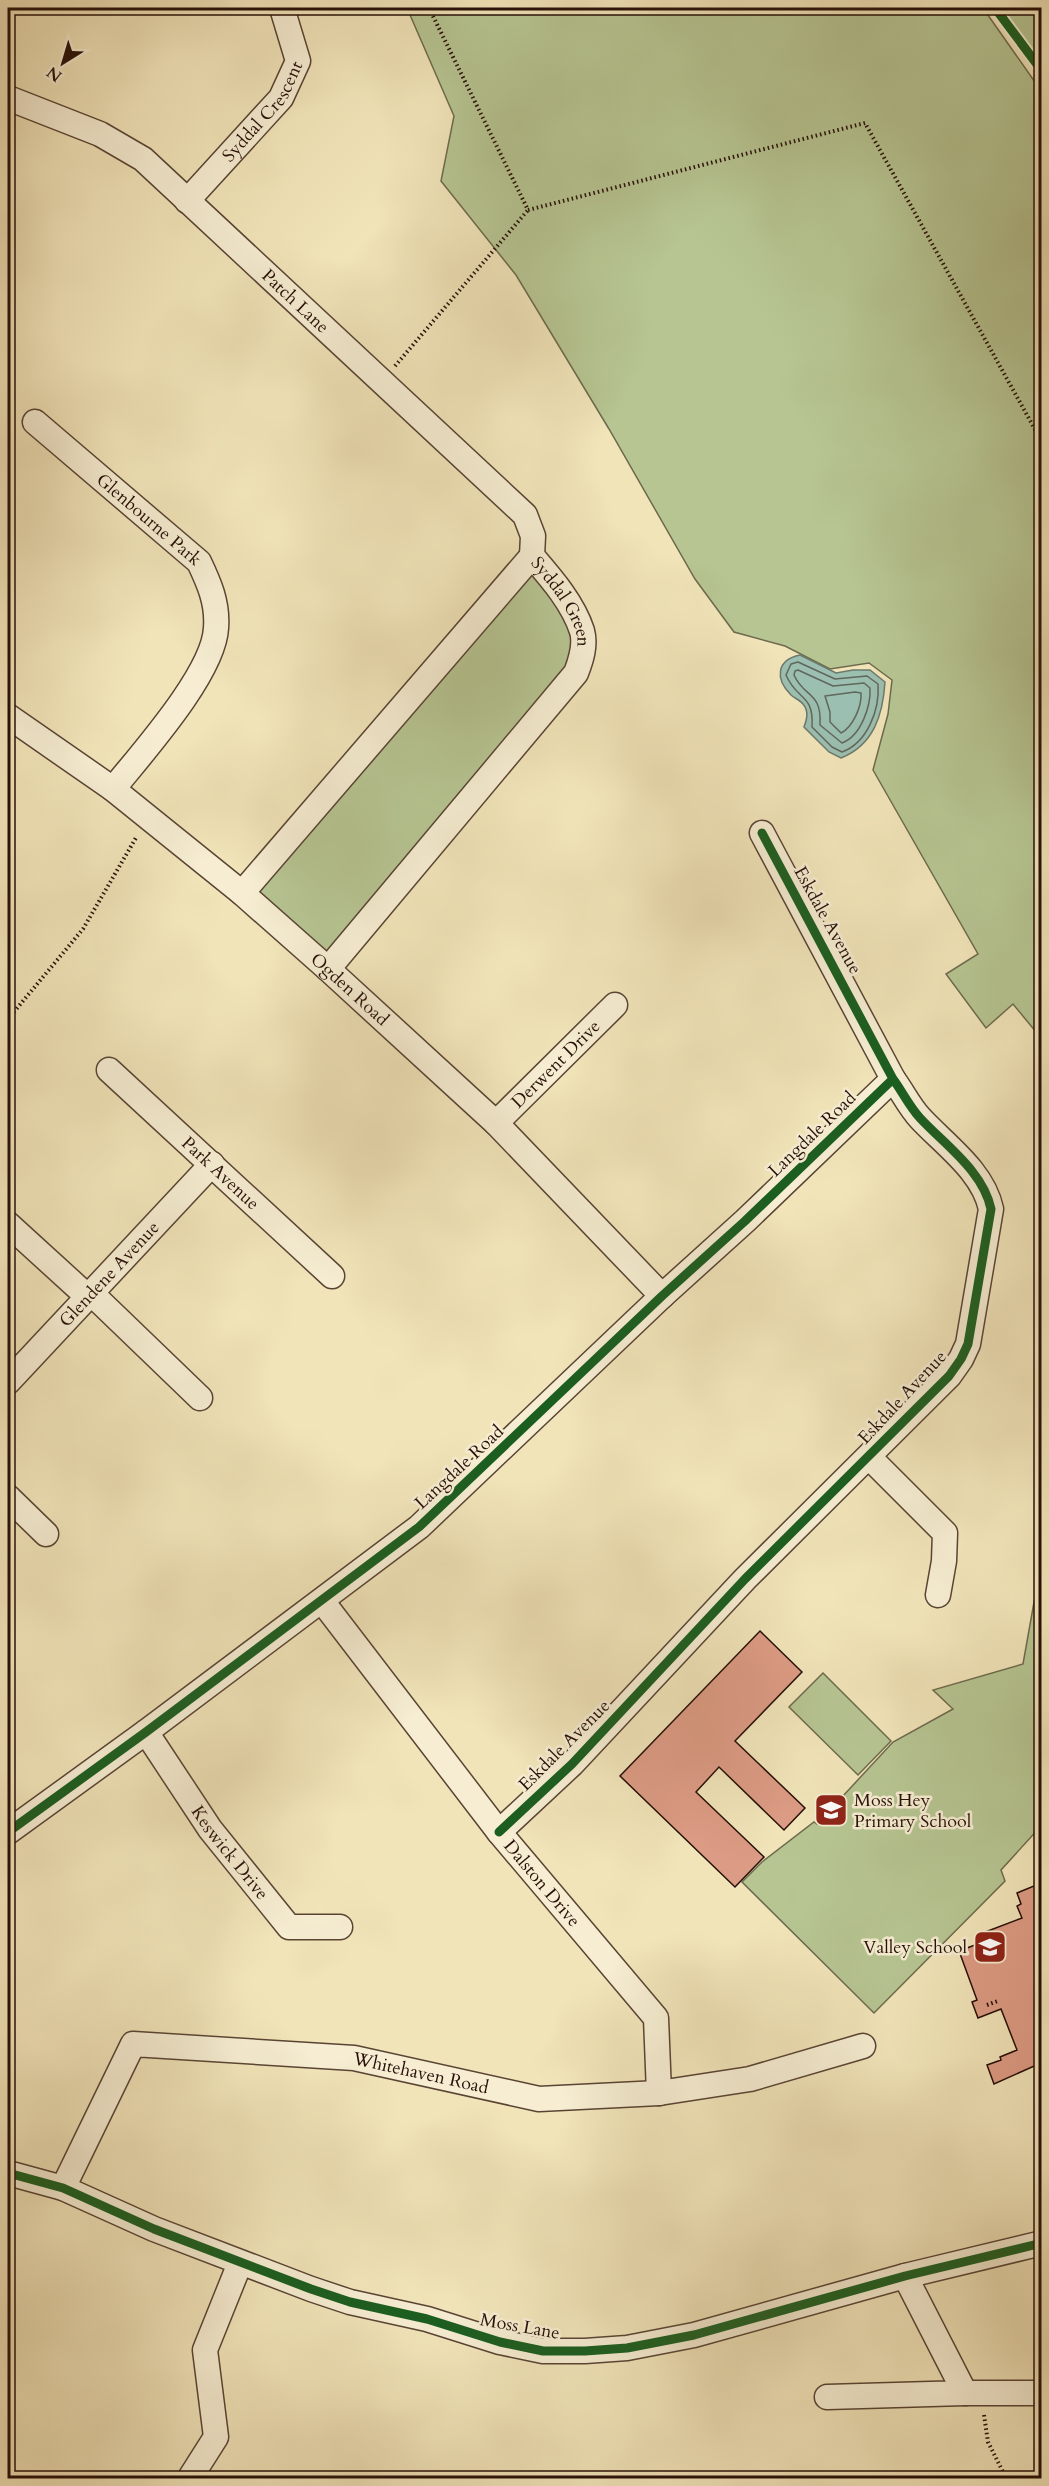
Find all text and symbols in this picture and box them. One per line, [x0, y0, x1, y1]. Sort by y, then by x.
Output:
north arrow [33, 33, 93, 93]
street label: Syddal Crescent [217, 57, 309, 168]
text: N [42, 61, 67, 87]
street label: Patch Lane [256, 264, 334, 339]
street label: Glenbourne Park [91, 468, 207, 572]
street label: Syddal Green [525, 551, 595, 648]
street label: Eskdale Avenue [788, 862, 868, 979]
street label: Ogden Road [305, 947, 394, 1032]
street label: Derwent Drive [506, 1014, 606, 1114]
street label: Langdale Road [763, 1086, 862, 1183]
street label: Park Avenue [176, 1131, 265, 1216]
street label: Glendene Avenue [54, 1216, 165, 1333]
street label: Eskdale Avenue [852, 1345, 952, 1450]
street label: Langdale Road [409, 1419, 510, 1515]
street label: Eskdale Avenue [513, 1694, 616, 1797]
place label: Moss Hey Primary School [854, 1788, 972, 1834]
school or university icon: Moss Hey Primary School [813, 1792, 849, 1828]
street label: Keswick Drive [185, 1801, 274, 1905]
street label: Dalston Drive [498, 1835, 586, 1932]
school or university icon: Valley School [972, 1929, 1008, 1965]
place label: Valley School [863, 1935, 967, 1960]
street label: Whitehaven Road [349, 2046, 491, 2101]
street label: Moss Lane [478, 2307, 562, 2346]

